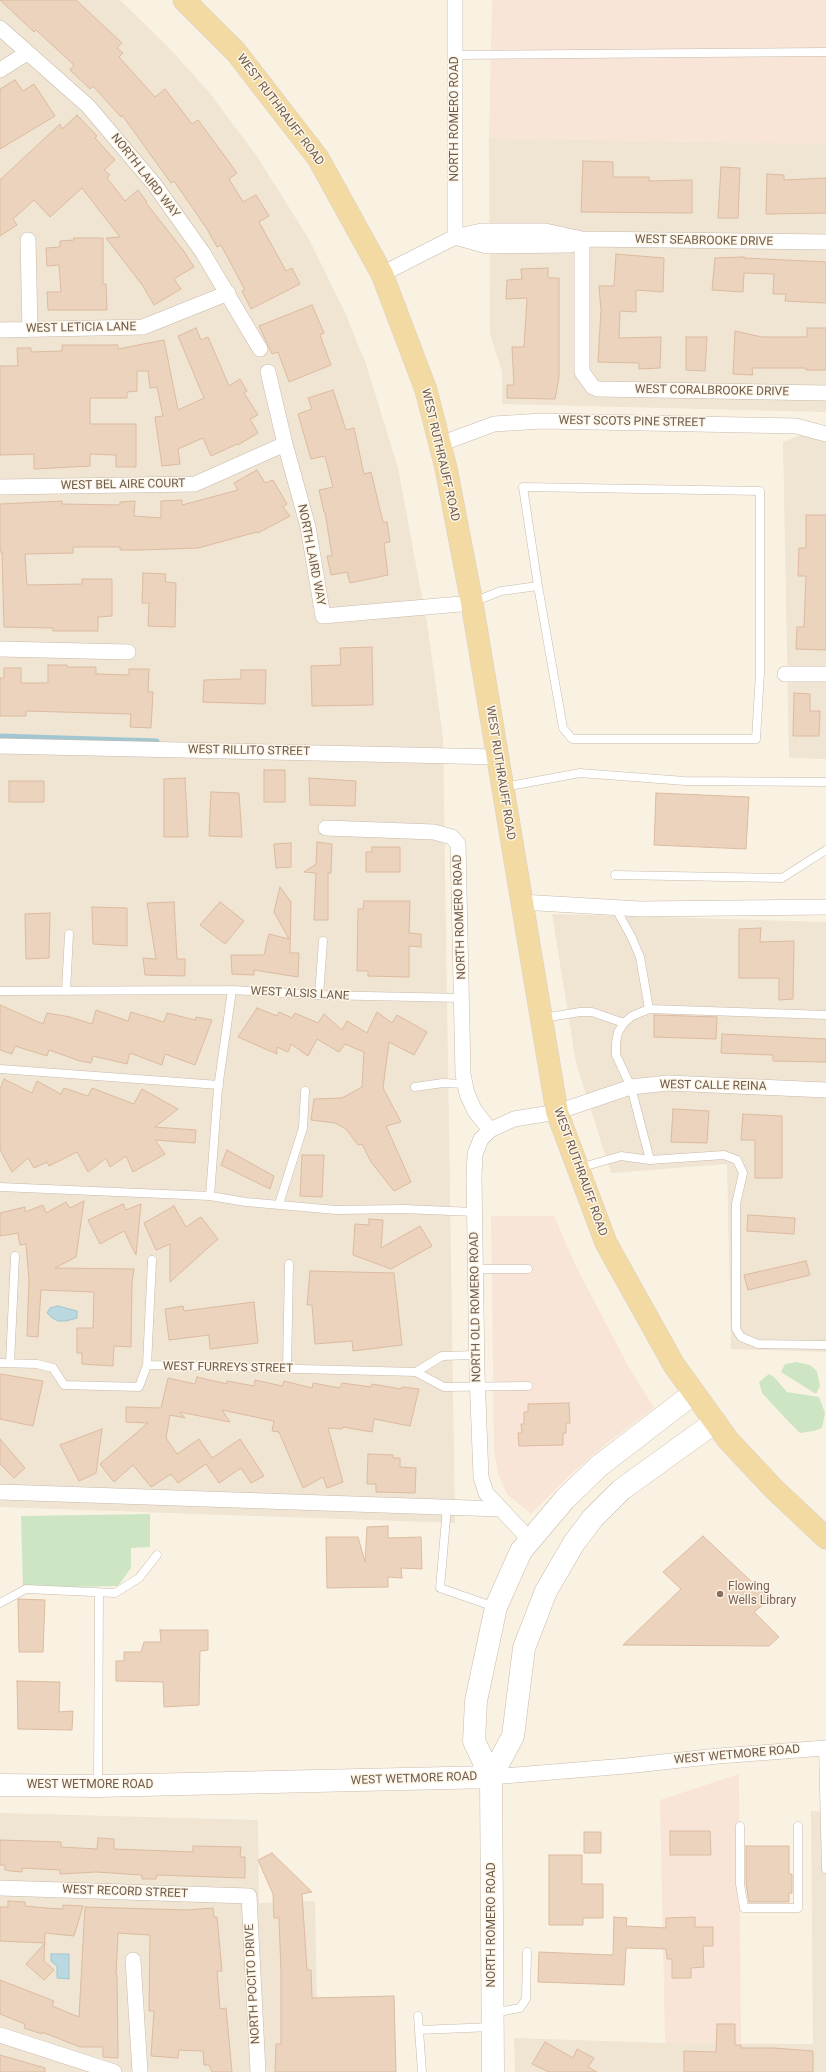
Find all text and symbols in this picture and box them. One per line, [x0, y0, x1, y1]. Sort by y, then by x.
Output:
street label: WEST RUTHRAUFF ROAD [233, 51, 327, 169]
street label: NORTH ROMERO ROAD [448, 56, 462, 182]
street label: NORTH LAIRD WAY [108, 131, 182, 221]
street label: WEST SEABROOKE DRIVE [635, 233, 773, 249]
street label: WEST LETICIA LANE [26, 320, 136, 336]
street label: WEST CORALBROOKE DRIVE [635, 382, 789, 400]
street label: WEST RUTHRAUFF ROAD [418, 387, 462, 523]
street label: WEST SCOTS PINE STREET [559, 414, 705, 430]
street label: WEST BEL AIRE COURT [61, 477, 185, 493]
street label: NORTH LAIRD WAY [294, 503, 328, 607]
street label: WEST RUTHRAUFF ROAD [482, 705, 518, 841]
street label: WEST RILLITO STREET [188, 743, 310, 759]
street label: NORTH ROMERO ROAD [451, 854, 469, 980]
street label: WEST ALSIS LANE [250, 984, 350, 1004]
street label: WEST CALLE REINA [659, 1078, 767, 1094]
street label: WEST RUTHRAUFF ROAD [550, 1106, 610, 1238]
street label: NORTH OLD ROMERO ROAD [467, 1231, 485, 1383]
street label: WEST FURREYS STREET [163, 1360, 293, 1376]
place label: Flowing Wells Library [728, 1580, 796, 1608]
marker: Flowing Wells Library [715, 1589, 725, 1599]
street label: WEST WETMORE ROAD [673, 1742, 801, 1768]
street label: WEST WETMORE ROAD [350, 1770, 478, 1788]
street label: WEST WETMORE ROAD [27, 1778, 153, 1792]
street label: NORTH ROMERO ROAD [485, 1862, 499, 1988]
street label: WEST RECORD STREET [62, 1883, 188, 1901]
street label: NORTH POCITO DRIVE [243, 1924, 263, 2044]

